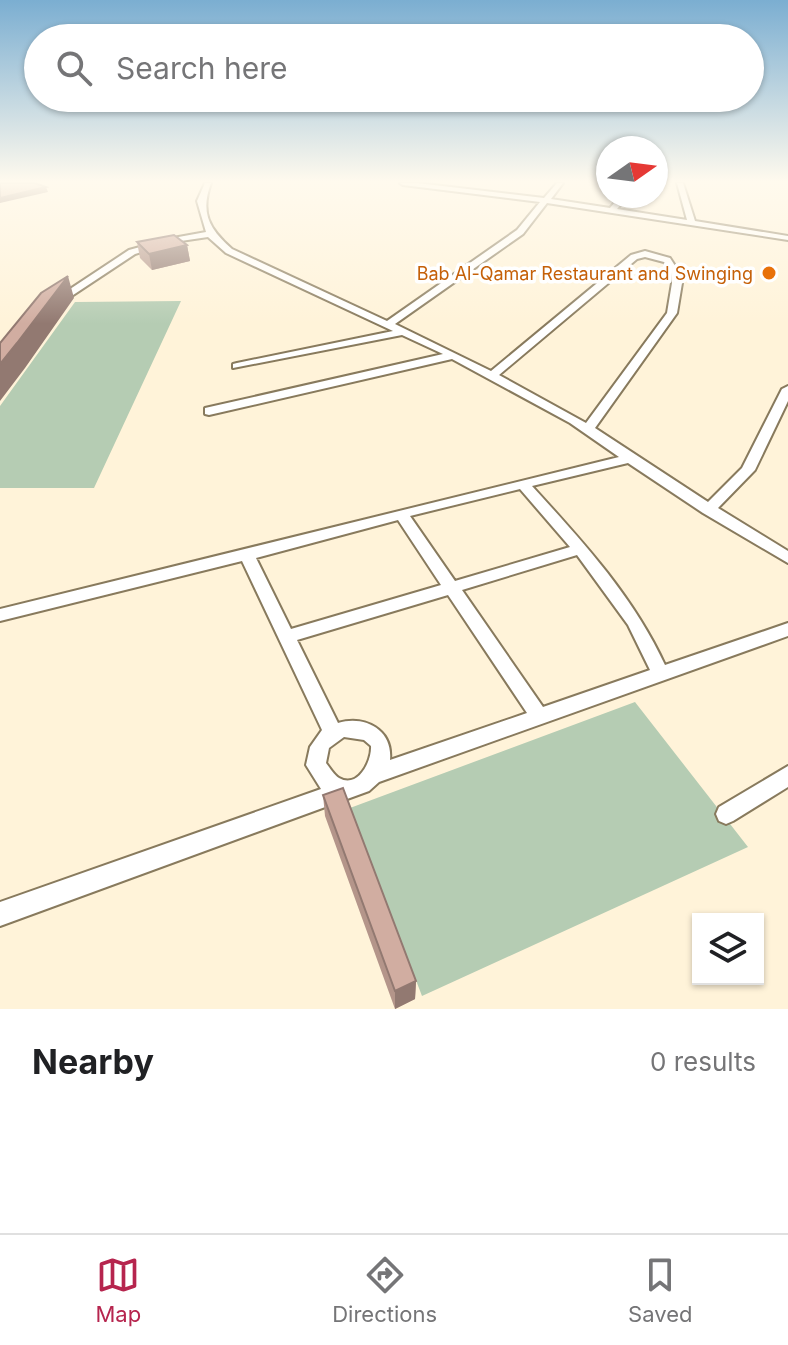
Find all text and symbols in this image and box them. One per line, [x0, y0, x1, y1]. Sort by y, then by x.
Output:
search box [24, 24, 764, 112]
icon: search [52, 46, 96, 90]
text: Search here [116, 50, 288, 86]
north arrow [596, 136, 668, 208]
place label: Bab Al-Qamar Restaurant and Swinging [417, 263, 753, 284]
marker: Bab Al-Qamar Restaurant and Swinging [760, 264, 778, 282]
map controls [692, 913, 764, 985]
button: layers [692, 913, 764, 985]
text: Nearby [32, 1041, 154, 1082]
text: 0 results [650, 1046, 756, 1077]
tab: Map [96, 1253, 141, 1327]
tab: Directions [332, 1253, 437, 1327]
tab: Saved [628, 1253, 692, 1327]

